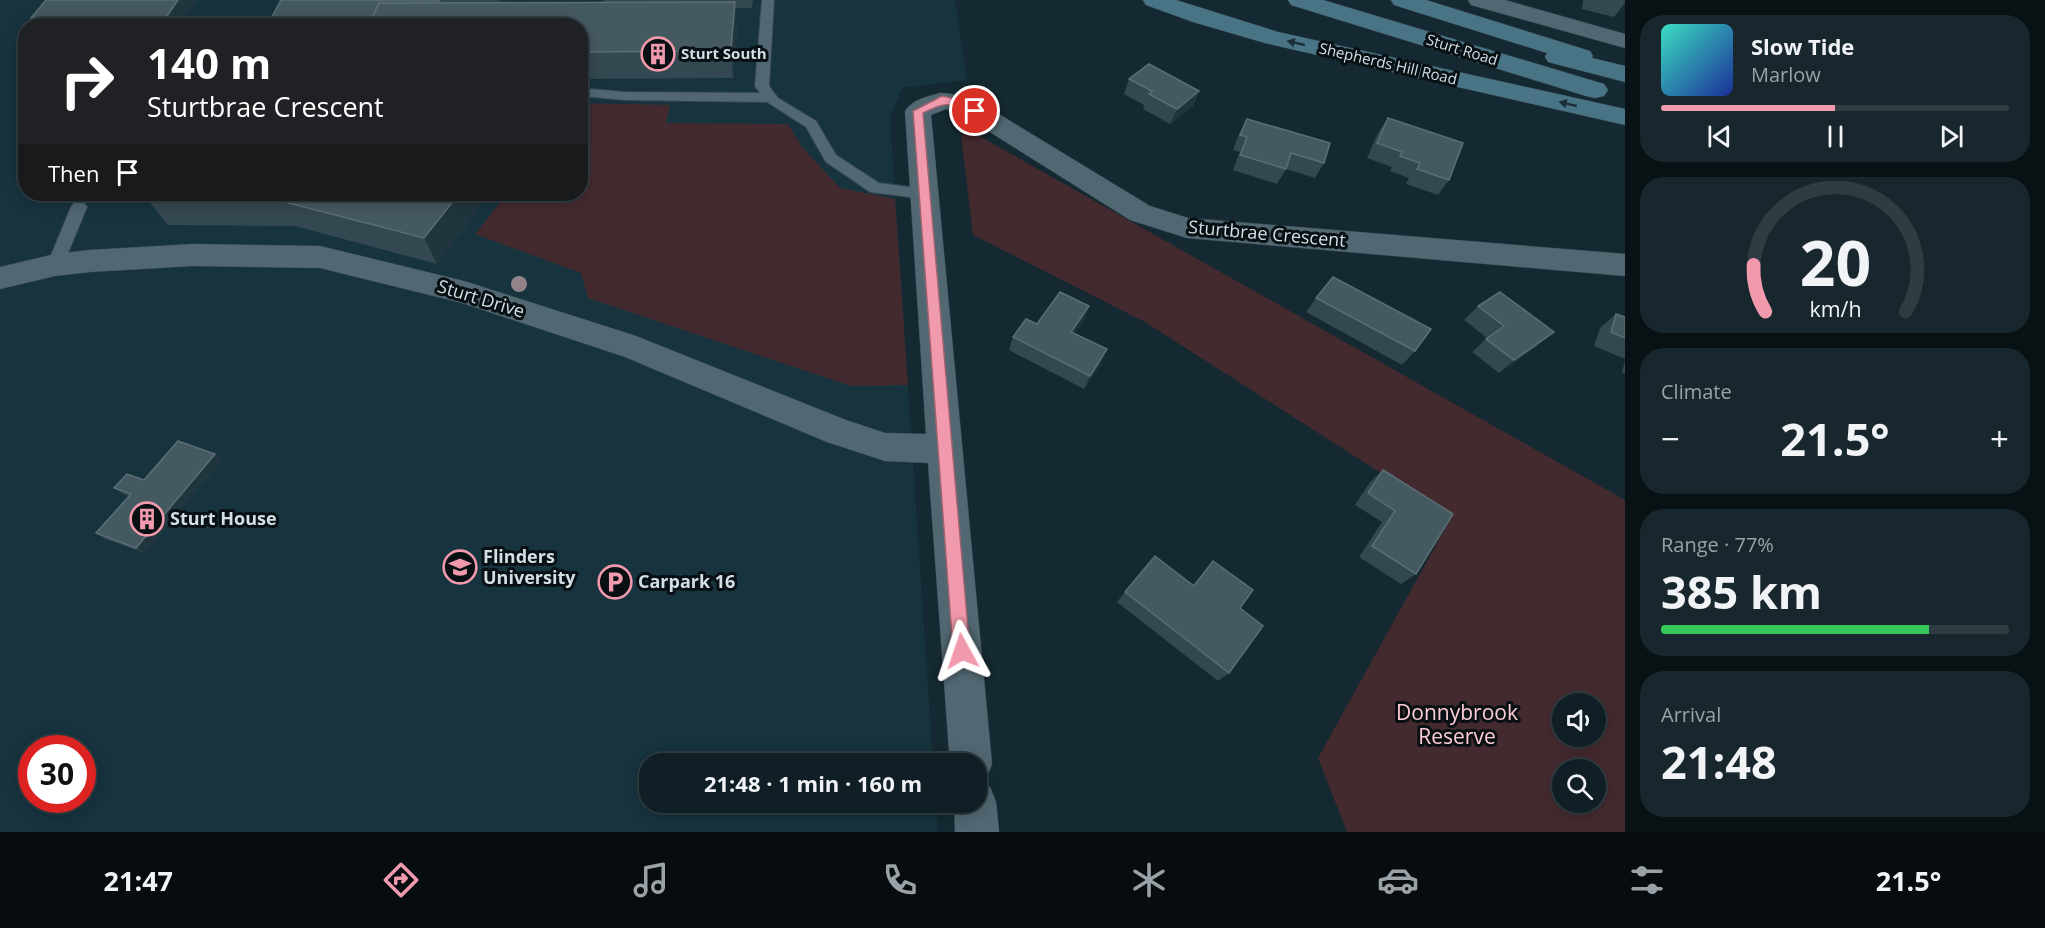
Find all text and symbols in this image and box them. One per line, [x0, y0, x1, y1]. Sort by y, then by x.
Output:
street label: Sturt Road [1424, 29, 1501, 69]
text: Slow Tide [1751, 31, 1854, 61]
text: 140 m [147, 34, 271, 91]
building icon: Sturt South [640, 36, 676, 72]
street label: Shepherds Hill Road [1317, 37, 1459, 89]
one-way arrow [1286, 38, 1305, 47]
icon: right [48, 42, 126, 120]
place label: Sturt South [681, 43, 767, 63]
text: Marlow [1751, 61, 1821, 88]
pin [949, 85, 1000, 136]
text: Sturtbrae Crescent [147, 88, 384, 125]
icon: arrive [958, 94, 991, 127]
one-way arrow [1558, 99, 1577, 108]
icon: previous [1703, 120, 1736, 153]
icon: pause [1819, 120, 1852, 153]
icon: next [1935, 120, 1968, 153]
icon: arrive [111, 156, 144, 189]
text: Then [48, 158, 99, 188]
street label: Sturtbrae Crescent [1187, 214, 1347, 252]
text: 20 [1799, 219, 1871, 304]
street label: Sturt Drive [435, 273, 528, 323]
text: km/h [1809, 294, 1861, 323]
text: Climate [1661, 378, 1732, 405]
text: 21.5° [1780, 408, 1890, 469]
text: − [1661, 416, 1680, 461]
text: + [1990, 416, 2009, 461]
building icon: Sturt House [129, 501, 165, 537]
place label: Sturt House [170, 506, 277, 530]
text: Range · 77% [1661, 531, 1774, 558]
place label: Flinders University [483, 544, 576, 589]
school or university icon: Flinders University [442, 549, 478, 585]
text: 385 km [1661, 561, 1822, 622]
parking icon: Carpark 16 [597, 564, 633, 600]
place label: Carpark 16 [638, 569, 735, 593]
position arrow [930, 619, 994, 683]
map controls [1552, 693, 1606, 813]
button: sound [1552, 693, 1606, 747]
park label: Donnybrook Reserve [1396, 698, 1518, 750]
text: Arrival [1661, 701, 1721, 728]
text: 21:48 [1661, 731, 1777, 792]
speed limit sign: 30 [18, 735, 96, 813]
button: search [1552, 759, 1606, 813]
text: 21:48 · 1 min · 160 m [704, 768, 922, 798]
icon: directions [380, 859, 422, 901]
icon: music [630, 859, 672, 901]
icon: phone [879, 859, 921, 901]
icon: climate [1128, 859, 1170, 901]
icon: car [1377, 859, 1419, 901]
icon: filters [1626, 859, 1668, 901]
text: 21:47 [104, 862, 173, 899]
text: 21.5° [1876, 862, 1941, 899]

